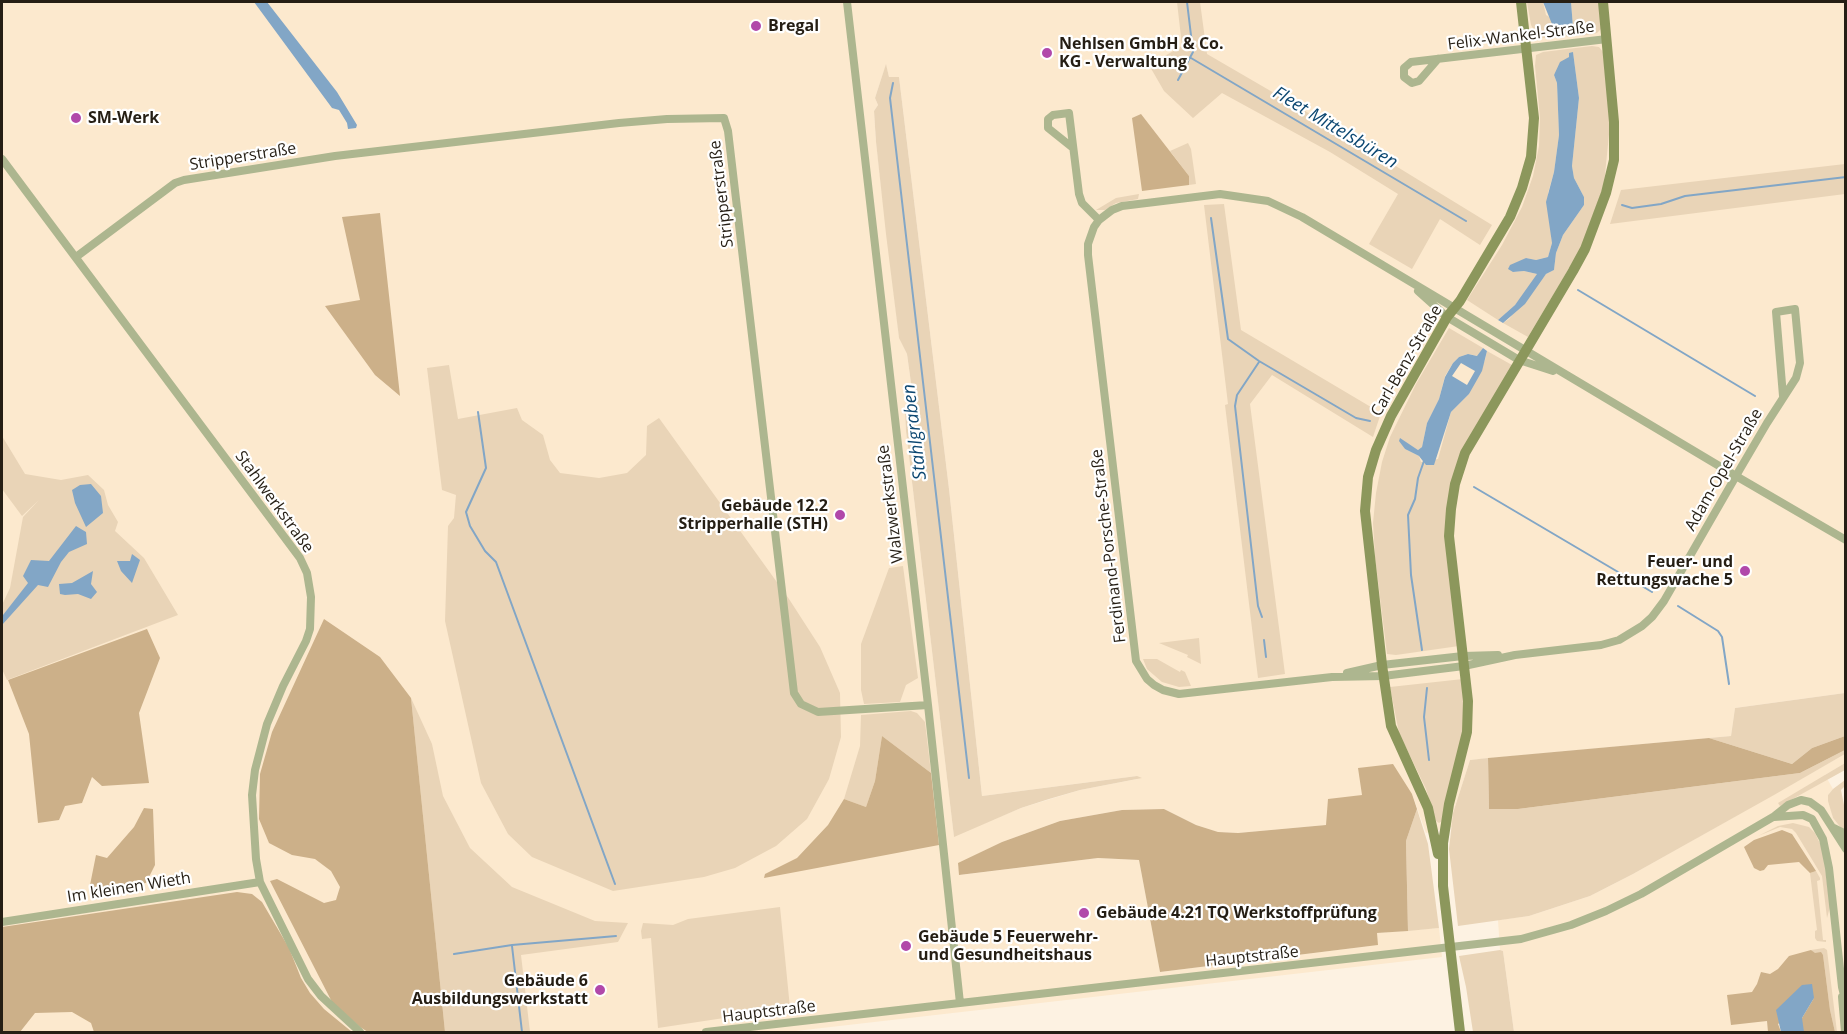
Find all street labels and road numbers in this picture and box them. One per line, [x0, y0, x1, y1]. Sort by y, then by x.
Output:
street label: Felix-Wankel-Straße [1447, 17, 1595, 55]
street label: Stripperstraße [188, 139, 298, 175]
street label: Stripperstraße [706, 139, 738, 249]
street label: Carl-Benz-Straße [1367, 302, 1447, 420]
street label: Adam-Opel-Straße [1681, 405, 1767, 535]
street label: Walzwerkstraße [874, 444, 908, 564]
street label: Stahlwerkstraße [231, 447, 317, 557]
street label: Ferdinand-Porsche-Straße [1088, 448, 1130, 644]
street label: Im kleinen Wieth [66, 869, 192, 907]
street label: Hauptstraße [1204, 943, 1300, 971]
street label: Hauptstraße [721, 997, 817, 1027]

